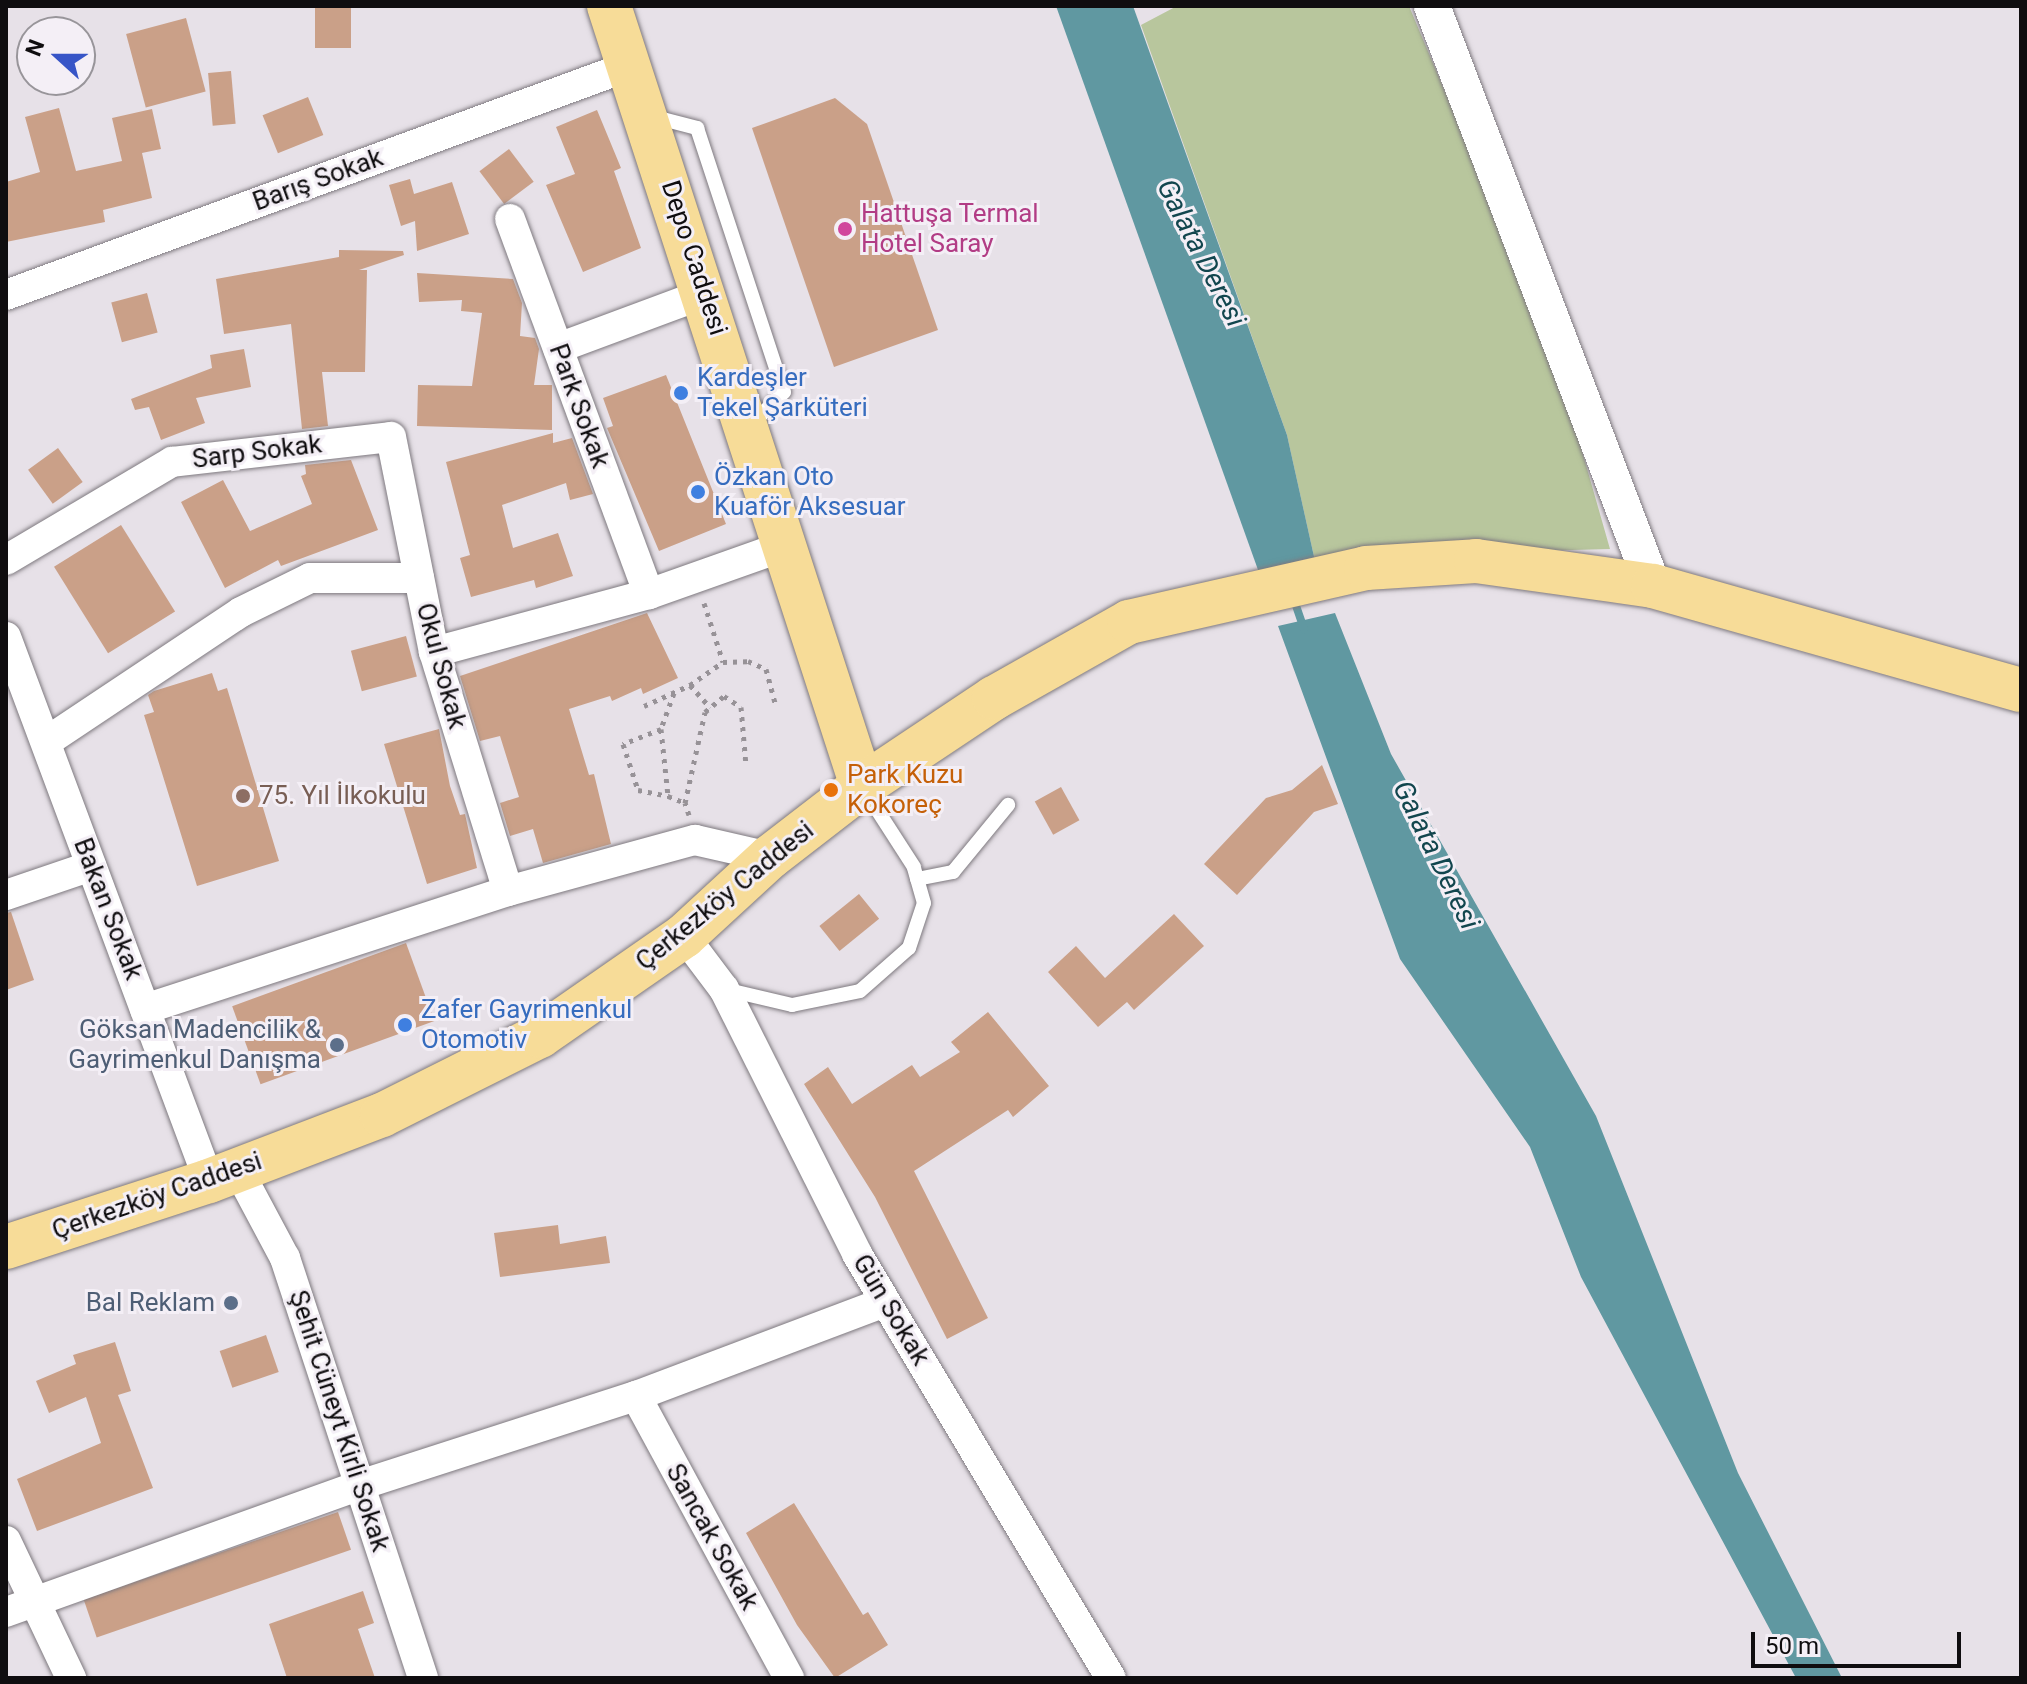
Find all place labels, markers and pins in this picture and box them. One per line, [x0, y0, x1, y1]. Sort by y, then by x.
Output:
place label: Hattuşa Termal Hotel Saray [861, 198, 1039, 260]
marker: Hattuşa Termal Hotel Saray [836, 220, 854, 238]
place label: Kardeşler Tekel Şarküteri [697, 362, 868, 424]
marker: Kardeşler Tekel Şarküteri [672, 384, 690, 402]
place label: Özkan Oto Kuaför Aksesuar [714, 461, 906, 522]
marker: Özkan Oto Kuaför Aksesuar [689, 483, 707, 501]
place label: Park Kuzu Kokoreç [847, 759, 963, 820]
place label: 75. Yıl İlkokulu [259, 780, 426, 812]
marker: Park Kuzu Kokoreç [822, 781, 840, 799]
marker: 75. Yıl İlkokulu [234, 787, 252, 805]
place label: Zafer Gayrimenkul Otomotiv [421, 994, 632, 1056]
place label: Göksan Madencilik & Gayrimenkul Danışma [68, 1014, 321, 1076]
marker: Zafer Gayrimenkul Otomotiv [396, 1016, 414, 1034]
marker: Göksan Madencilik & Gayrimenkul Danışma [328, 1036, 346, 1054]
place label: Bal Reklam [86, 1287, 215, 1319]
marker: Bal Reklam [222, 1294, 240, 1312]

